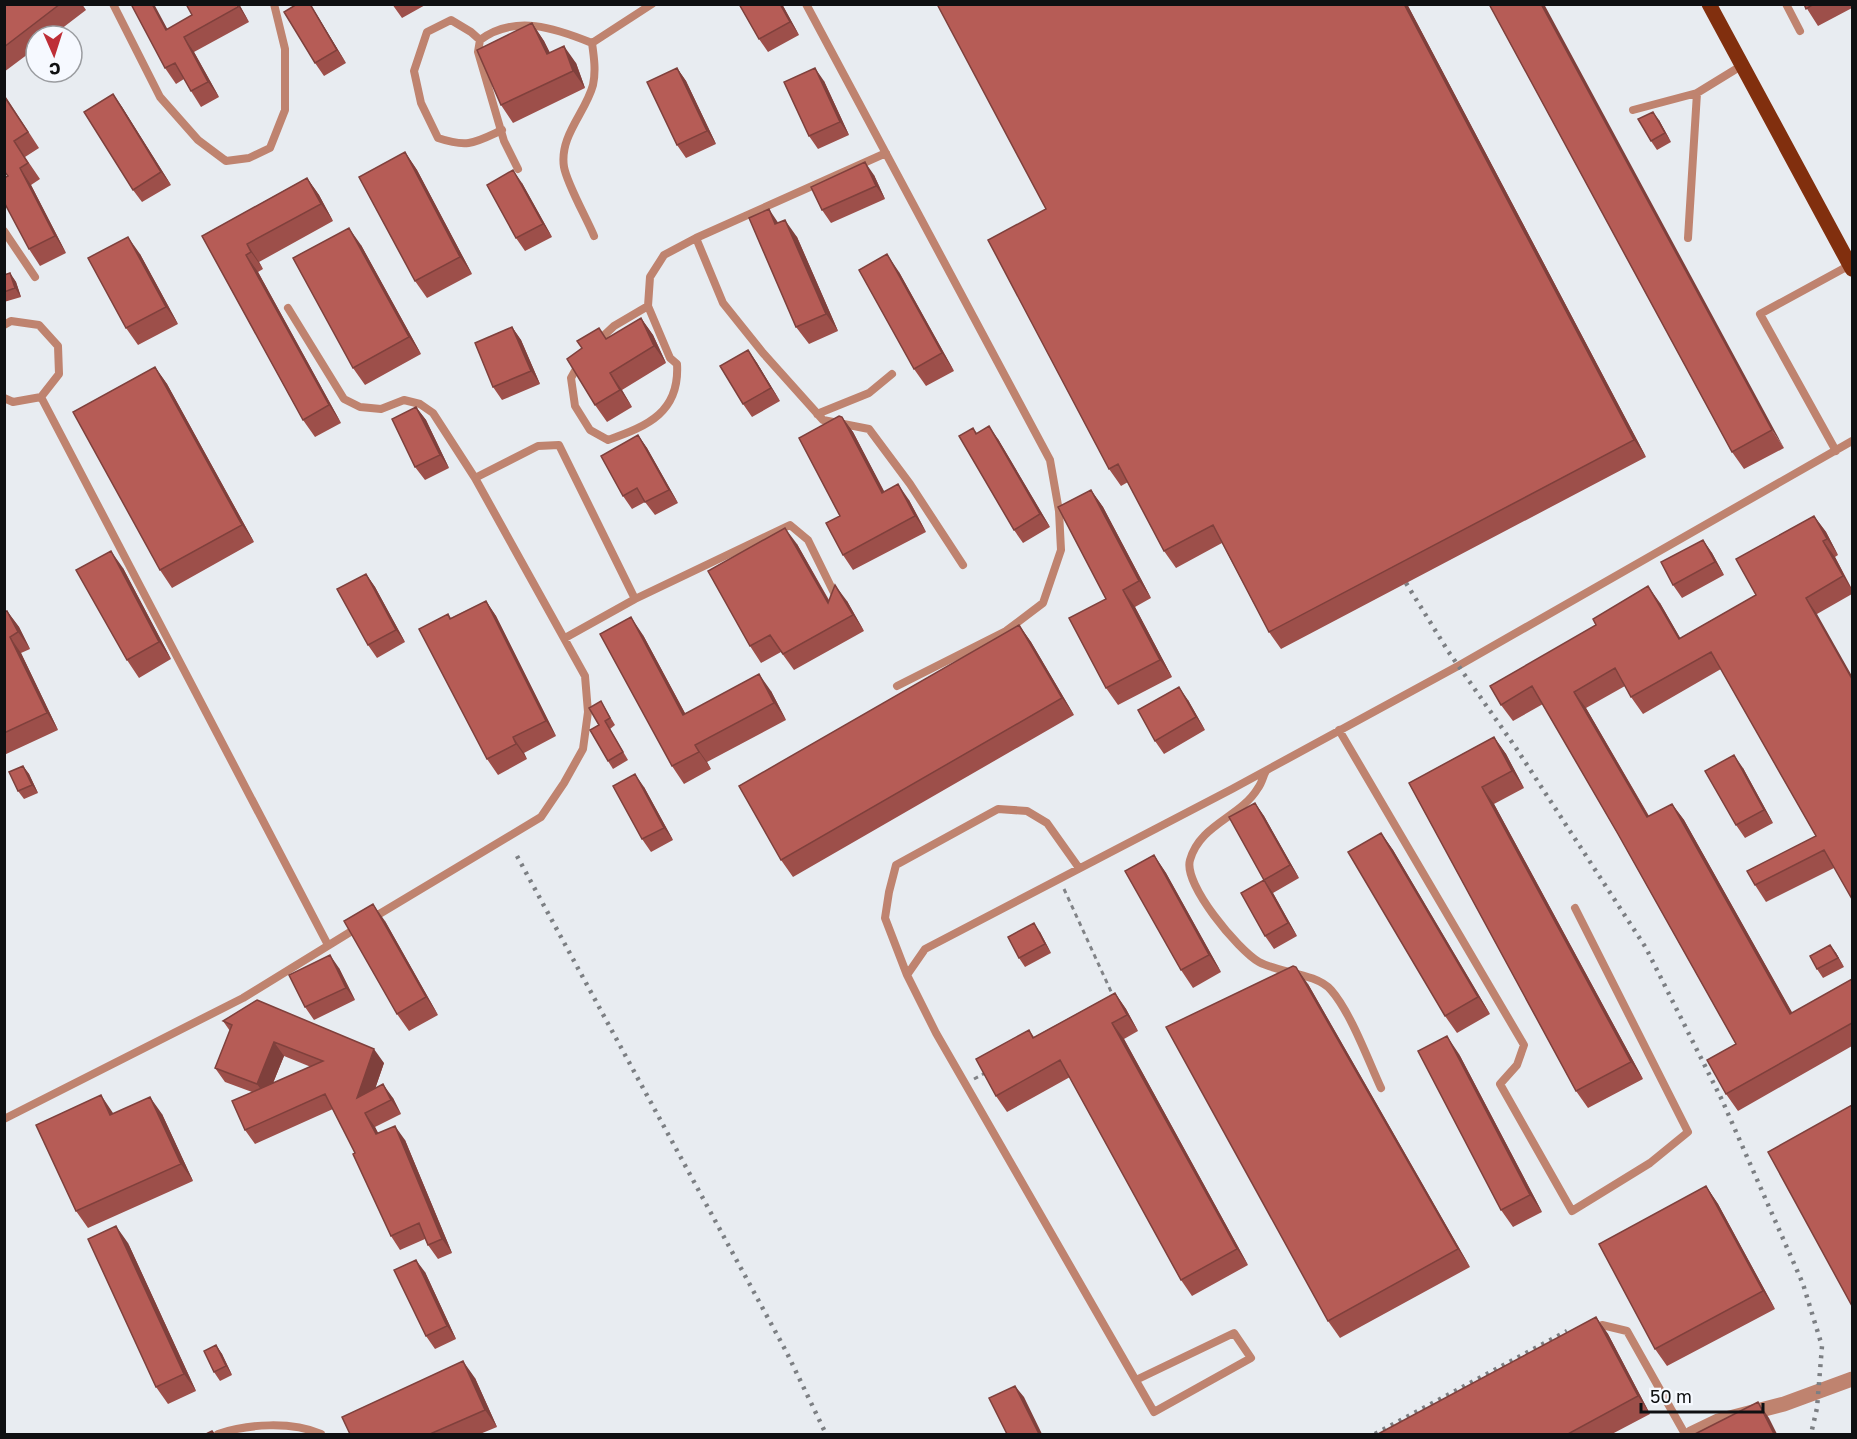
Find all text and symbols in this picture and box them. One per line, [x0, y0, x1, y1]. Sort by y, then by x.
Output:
north arrow [24, 24, 84, 84]
text: С [49, 59, 61, 79]
scale bar [1641, 1376, 1762, 1414]
text: 50 m [1650, 1385, 1692, 1407]

